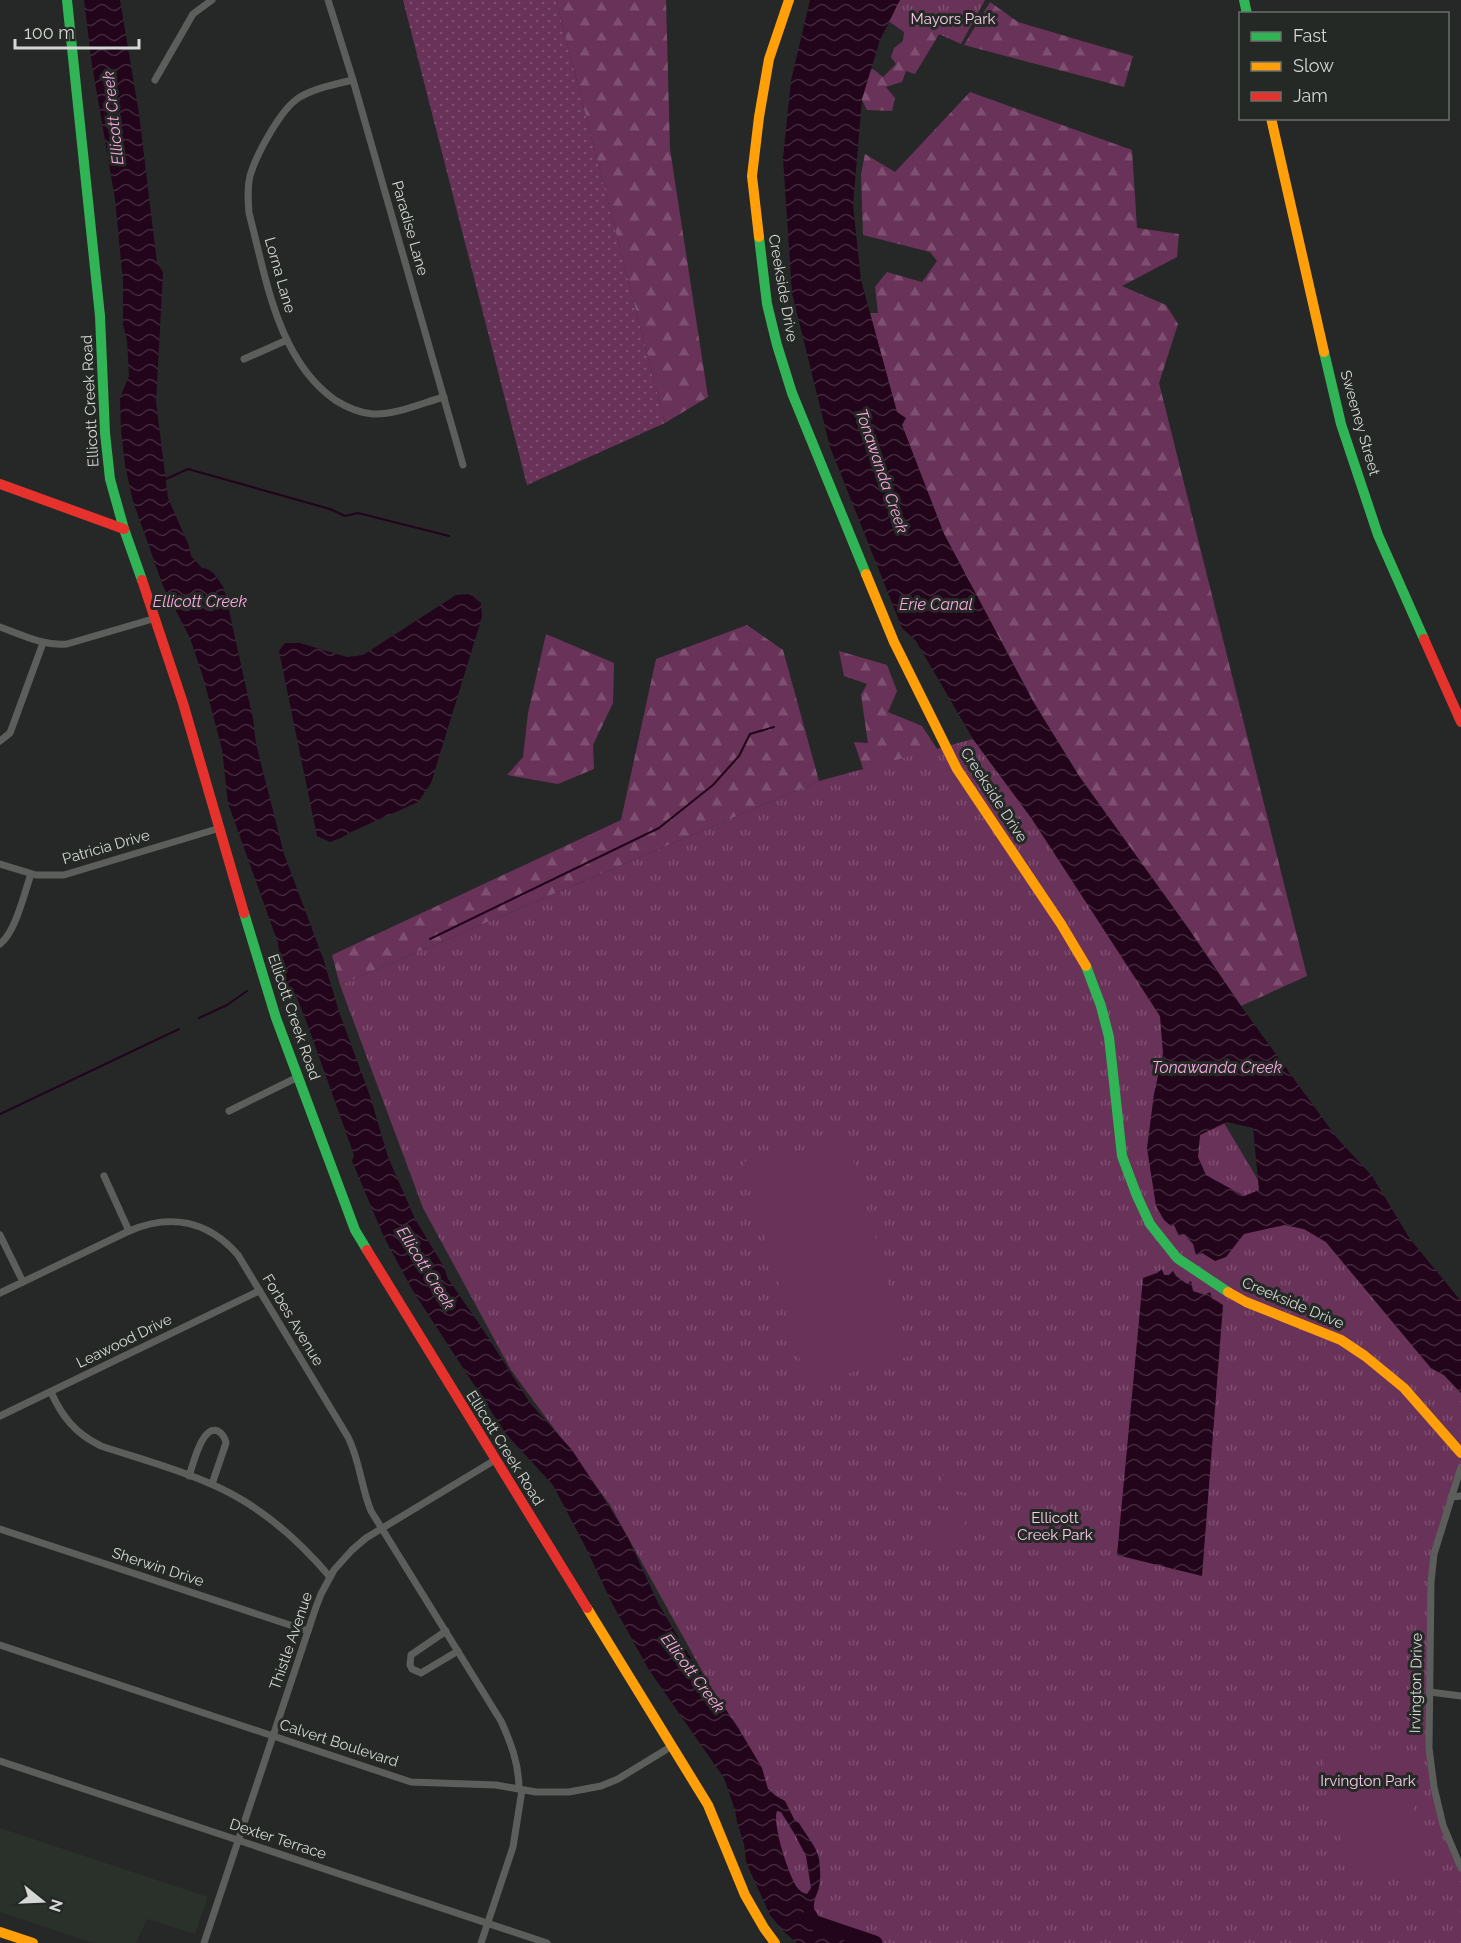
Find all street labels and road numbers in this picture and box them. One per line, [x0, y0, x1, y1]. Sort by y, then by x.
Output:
street label: Paradise Lane [388, 179, 432, 278]
street label: Creekside Drive [765, 233, 801, 343]
street label: Lorna Lane [261, 235, 299, 315]
street label: Ellicott Creek Road [78, 335, 102, 467]
street label: Sweeney Street [1336, 368, 1384, 478]
street label: Creekside Drive [957, 744, 1031, 846]
street label: Patricia Drive [60, 826, 152, 868]
street label: Ellicott Creek Road [264, 952, 324, 1082]
street label: Forbes Avenue [259, 1271, 328, 1369]
street label: Creekside Drive [1239, 1273, 1347, 1333]
street label: Leawood Drive [73, 1310, 175, 1372]
street label: Ellicott Creek Road [462, 1387, 548, 1509]
street label: Sherwin Drive [110, 1544, 206, 1590]
street label: Thistle Avenue [266, 1590, 316, 1692]
street label: Irvington Drive [1406, 1632, 1426, 1733]
street label: Calvert Boulevard [277, 1715, 401, 1771]
street label: Dexter Terrace [227, 1815, 329, 1863]

